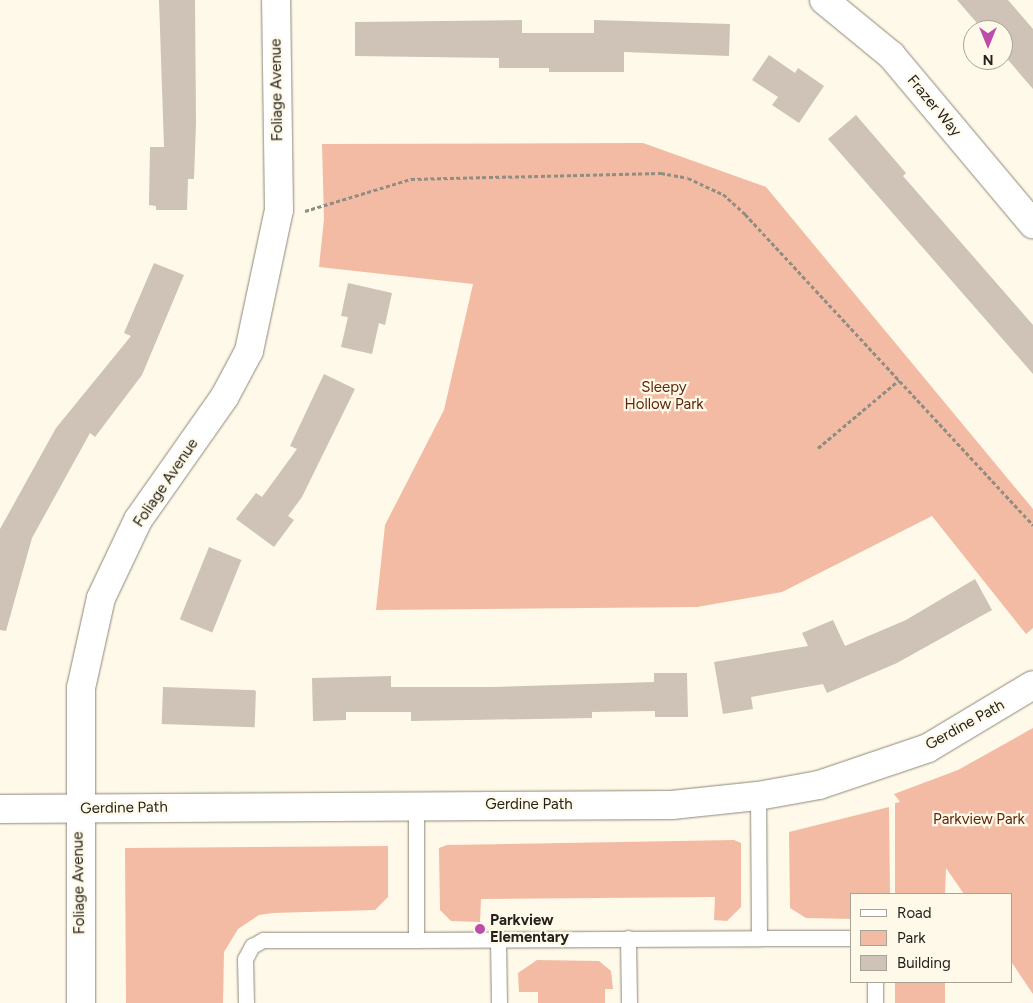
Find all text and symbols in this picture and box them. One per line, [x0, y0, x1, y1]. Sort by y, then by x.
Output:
north arrow [963, 20, 1013, 70]
street label: Foliage Avenue [267, 39, 287, 141]
text: N [983, 51, 993, 68]
street label: Frazer Way [903, 72, 965, 140]
park label: Sleepy Hollow Park [624, 378, 704, 413]
street label: Foliage Avenue [130, 435, 202, 531]
street label: Gerdine Path [922, 696, 1008, 754]
street label: Gerdine Path [485, 796, 573, 814]
street label: Gerdine Path [80, 798, 168, 818]
park label: Parkview Park [933, 811, 1025, 829]
street label: Foliage Avenue [69, 832, 89, 934]
legend [850, 893, 1013, 983]
text: Road [897, 904, 932, 922]
place label: Parkview Elementary [490, 911, 569, 946]
marker: Parkview Elementary [474, 923, 486, 935]
text: Park [897, 929, 926, 947]
text: Building [897, 954, 951, 972]

